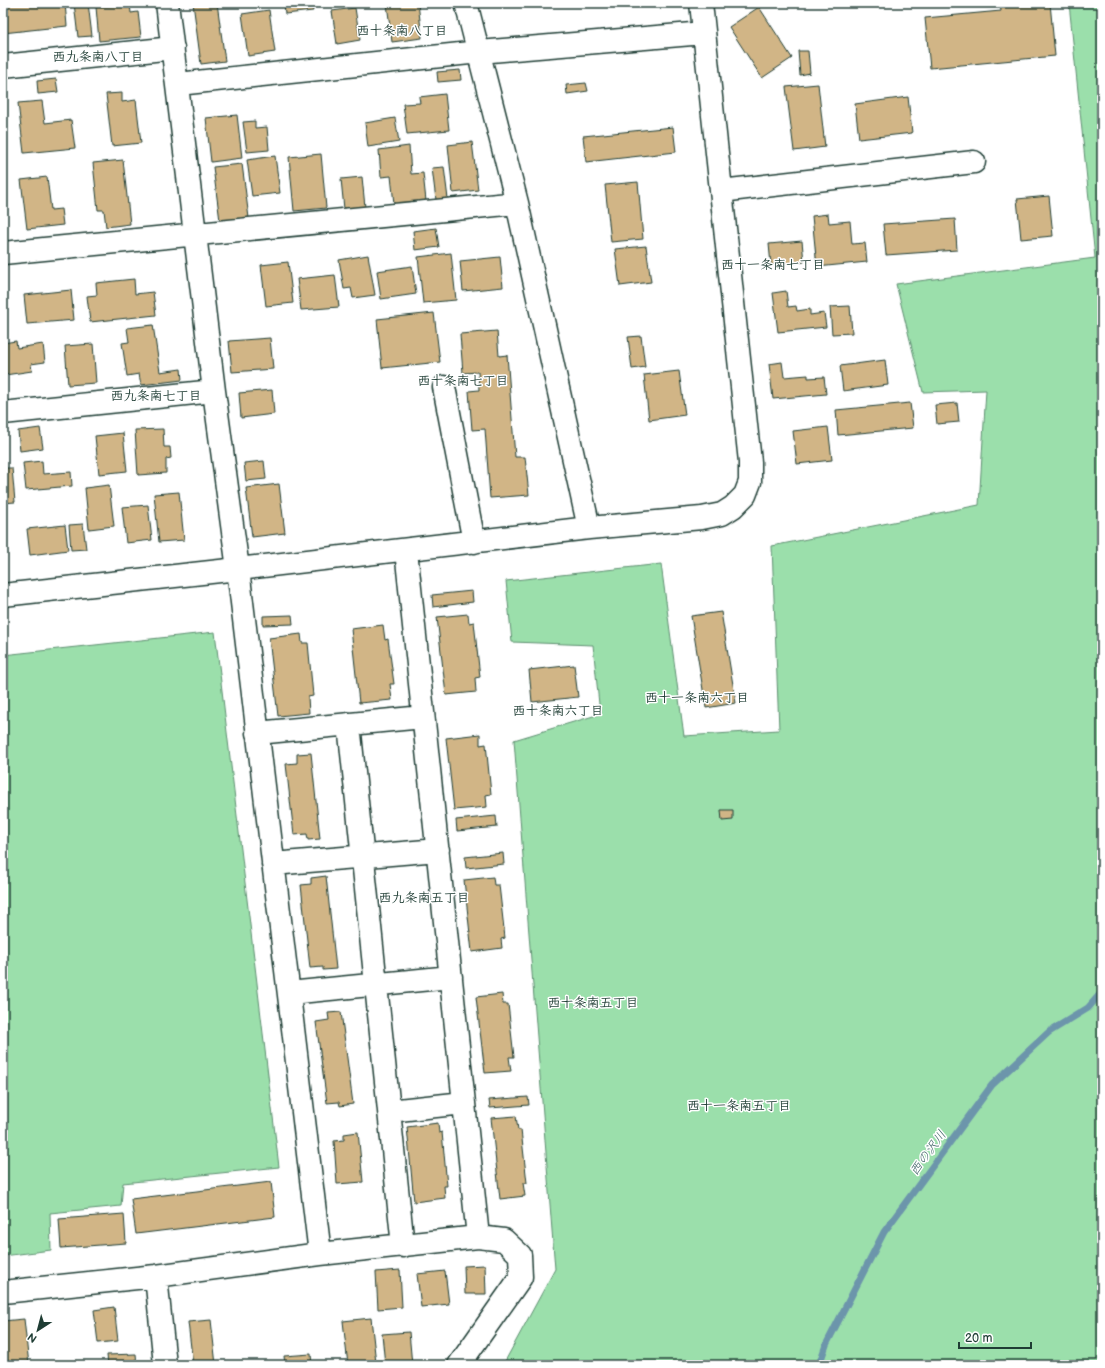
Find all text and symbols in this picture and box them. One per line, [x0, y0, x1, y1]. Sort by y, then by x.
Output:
district label: 西十条南八丁目 [356, 23, 448, 39]
district label: 西九条南八丁目 [52, 49, 144, 65]
district label: 西十一条南七丁目 [721, 257, 825, 273]
district label: 西十条南七丁目 [417, 373, 509, 389]
district label: 西九条南七丁目 [110, 388, 202, 404]
district label: 西十一条南六丁目 [645, 690, 749, 706]
district label: 西十条南六丁目 [512, 703, 604, 719]
district label: 西九条南五丁目 [378, 890, 470, 906]
district label: 西十条南五丁目 [547, 995, 639, 1011]
district label: 西十一条南五丁目 [687, 1098, 791, 1114]
water label: 西の沢川 [906, 1127, 950, 1179]
north arrow [18, 1310, 58, 1350]
scale bar [959, 1324, 1031, 1350]
text: N [25, 1330, 40, 1345]
text: 20 m [965, 1331, 992, 1346]

